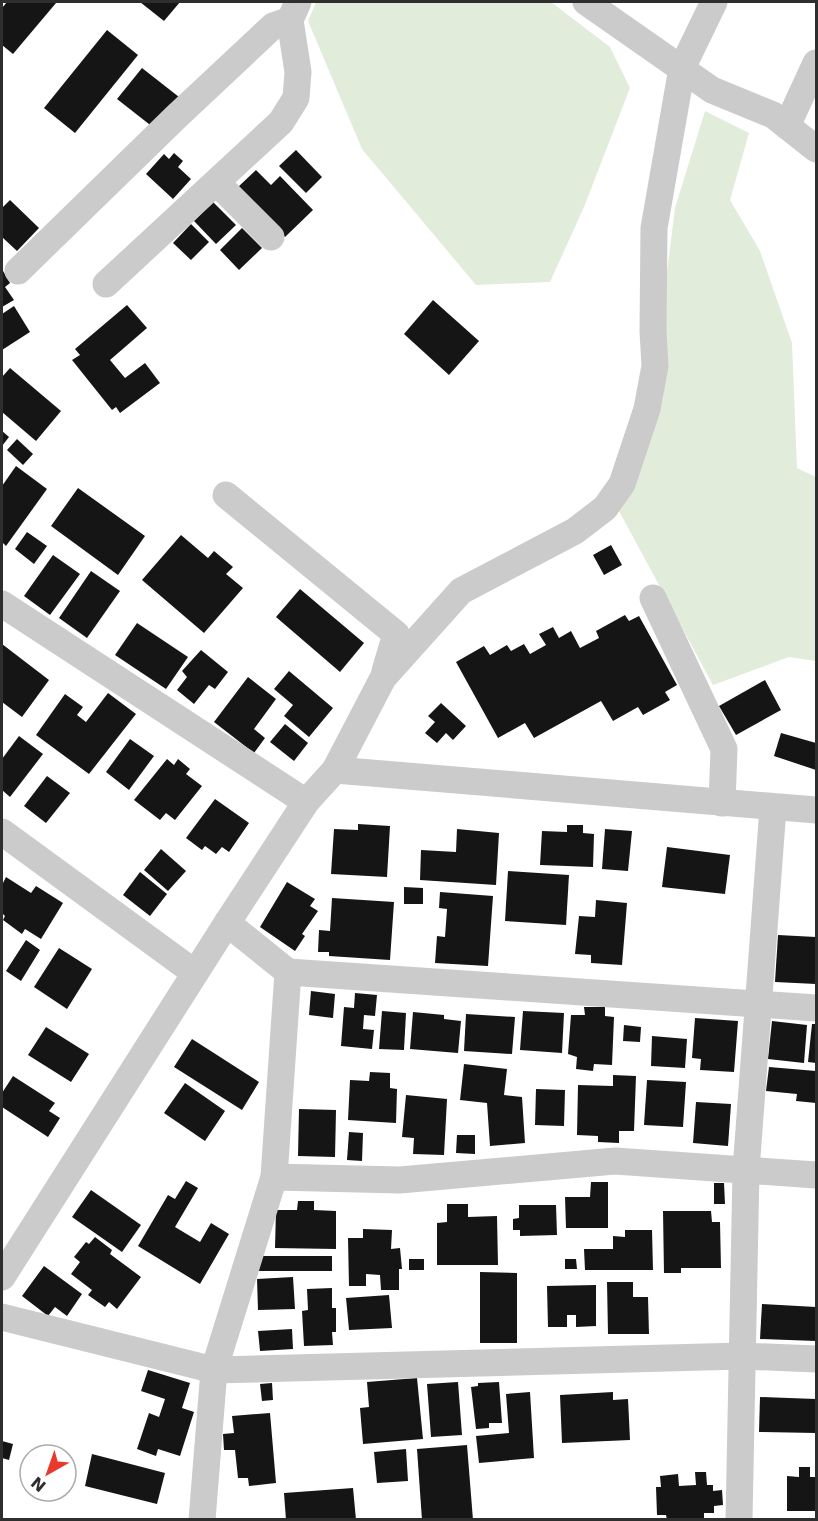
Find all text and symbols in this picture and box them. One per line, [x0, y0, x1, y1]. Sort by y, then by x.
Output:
north arrow [18, 1443, 78, 1503]
text: N [27, 1473, 50, 1496]

